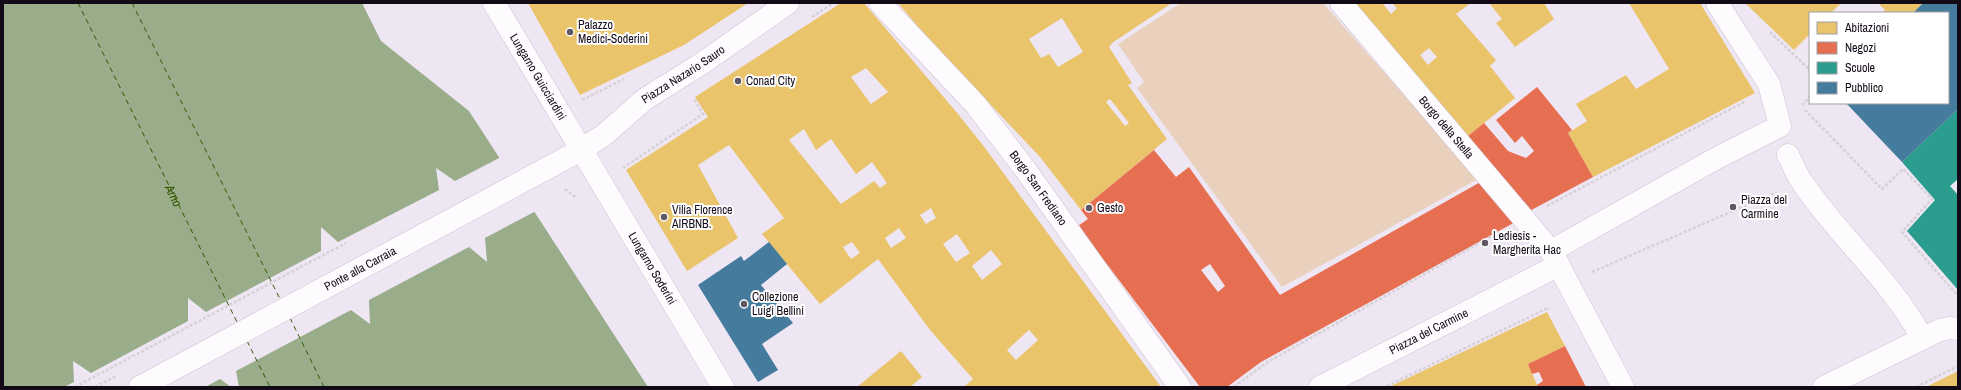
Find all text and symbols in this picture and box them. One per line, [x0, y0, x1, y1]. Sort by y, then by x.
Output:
legend [1809, 12, 1949, 104]
place label: Palazzo Medici-Soderini [578, 17, 648, 47]
text: Abitazioni [1844, 20, 1889, 36]
marker: Palazzo Medici-Soderini [565, 27, 575, 37]
street label: Lungarno Guicciardini [506, 31, 570, 123]
text: Negozi [1845, 40, 1876, 56]
street label: Piazza Nazario Sauro [638, 42, 728, 107]
text: Scuole [1845, 60, 1875, 76]
place label: Conad City [746, 73, 795, 89]
marker: Conad City [733, 76, 743, 86]
text: Pubblico [1845, 80, 1883, 96]
street label: Borgo della Stella [1415, 93, 1478, 162]
street label: Borgo San Frediano [1006, 147, 1071, 229]
water label: Arno [160, 181, 186, 210]
place label: Piazza del Carmine [1741, 192, 1787, 222]
place label: Gesto [1097, 200, 1123, 216]
place label: Vilia Florence AIRBNB. [671, 202, 733, 232]
marker: Piazza del Carmine [1728, 202, 1738, 212]
marker: Gesto [1084, 203, 1094, 213]
marker: Vilia Florence AIRBNB. [659, 212, 669, 222]
place label: Lediesis - Margherita Hac [1493, 228, 1561, 258]
street label: Lungarno Soderini [624, 229, 680, 308]
marker: Lediesis - Margherita Hac [1480, 238, 1490, 248]
street label: Ponte alla Carraia [321, 243, 399, 295]
place label: Collezione Luigi Bellini [752, 289, 804, 319]
marker: Collezione Luigi Bellini [739, 299, 749, 309]
street label: Piazza del Carmine [1386, 305, 1471, 358]

